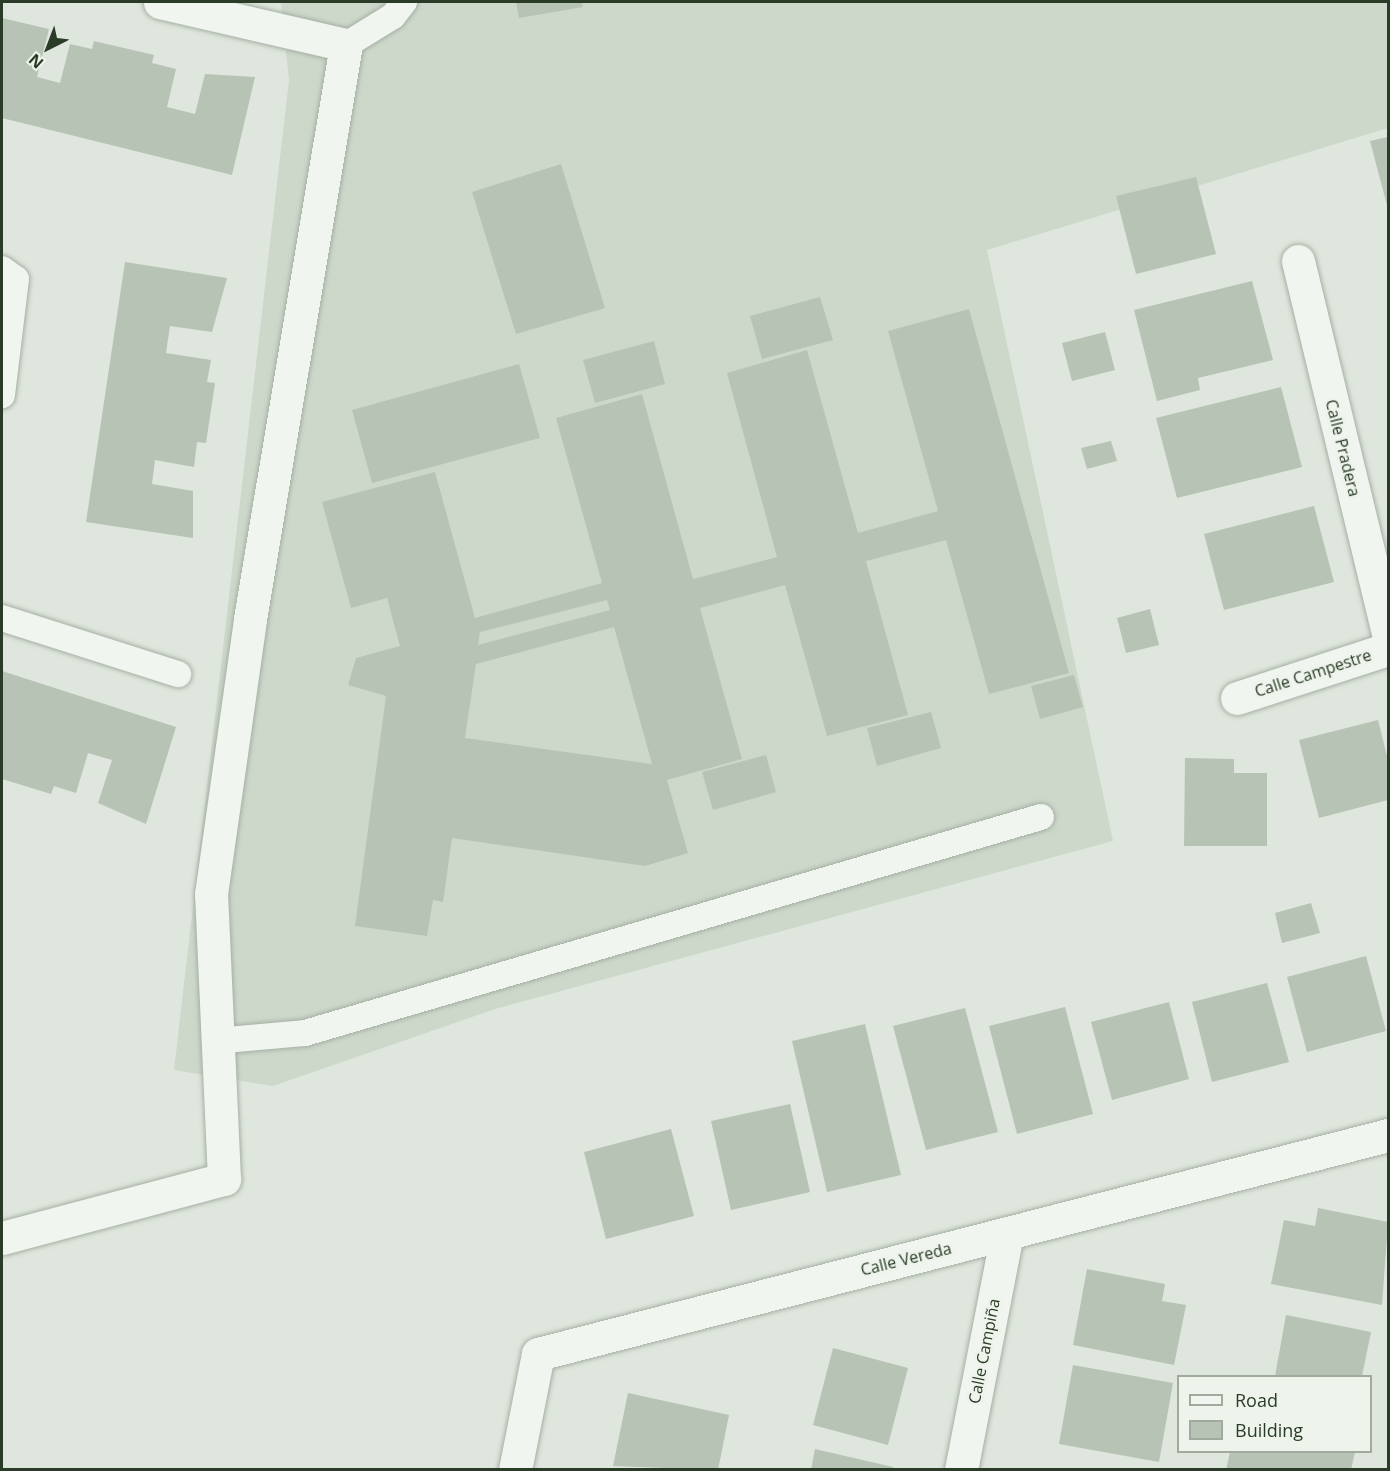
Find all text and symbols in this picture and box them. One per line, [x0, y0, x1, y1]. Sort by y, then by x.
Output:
north arrow [18, 18, 78, 78]
text: N [24, 49, 48, 74]
street label: Calle Pradera [1322, 397, 1364, 499]
street label: Calle Campestre [1252, 645, 1374, 701]
street label: Calle Vereda [859, 1238, 953, 1280]
street label: Calle Campiña [964, 1297, 1004, 1405]
legend [1177, 1375, 1372, 1453]
text: Road [1235, 1388, 1278, 1412]
text: Building [1235, 1418, 1303, 1442]

